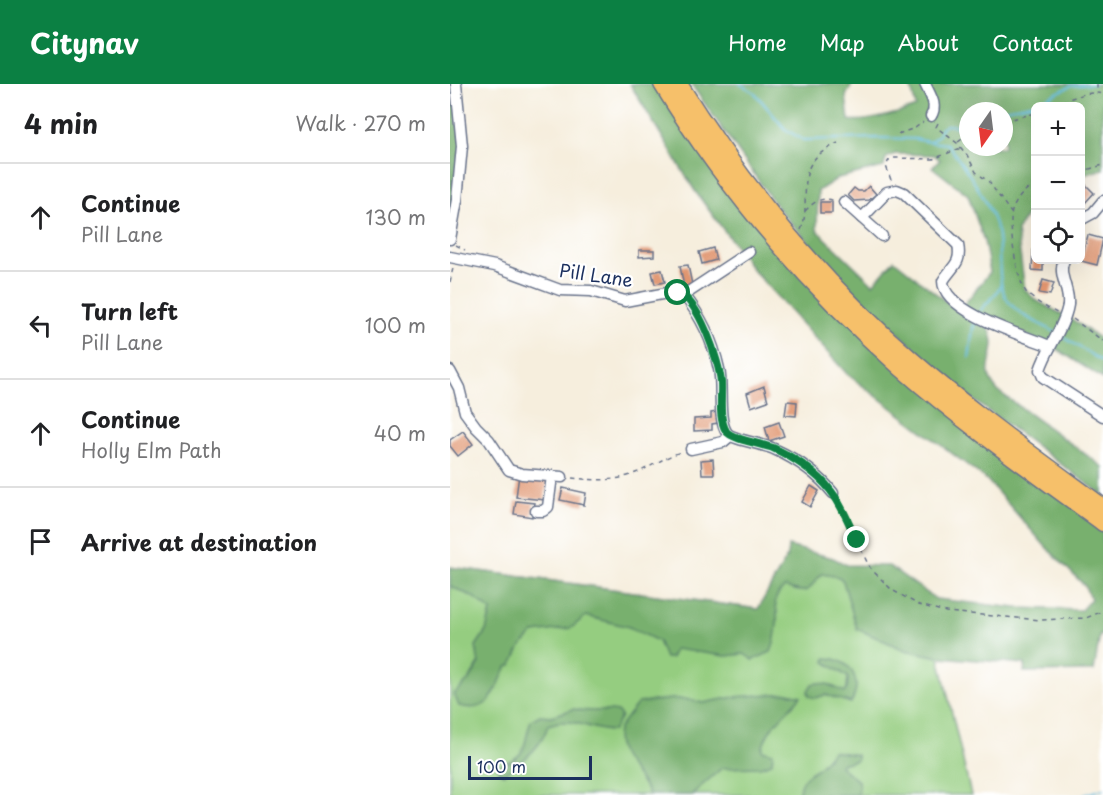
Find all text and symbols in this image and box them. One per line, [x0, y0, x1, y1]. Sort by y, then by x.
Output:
text: Citynav [30, 21, 139, 64]
text: Home [728, 26, 787, 58]
text: Map [820, 26, 865, 58]
text: About [898, 26, 959, 58]
text: Contact [992, 26, 1073, 58]
north arrow [959, 102, 1013, 156]
map controls [1031, 102, 1085, 264]
button: + [1031, 102, 1085, 156]
text: 4 min [24, 104, 98, 143]
text: Walk · 270 m [295, 108, 426, 138]
button: − [1031, 156, 1085, 210]
text: Continue [81, 186, 180, 219]
icon: ahead [24, 201, 57, 234]
text: 130 m [366, 202, 426, 232]
button: locate [1031, 210, 1085, 264]
text: Pill Lane [81, 219, 163, 249]
street label: Pill Lane [558, 256, 635, 293]
route start [664, 279, 690, 305]
text: Turn left [81, 294, 178, 327]
icon: left [24, 309, 57, 342]
text: 100 m [365, 310, 426, 340]
text: Pill Lane [81, 327, 163, 357]
text: Continue [81, 402, 180, 435]
icon: ahead [24, 417, 57, 450]
text: 40 m [374, 418, 426, 448]
text: Holly Elm Path [81, 435, 222, 465]
icon: arrive [24, 525, 57, 558]
text: Arrive at destination [81, 525, 317, 558]
route end [843, 526, 869, 552]
scale bar [468, 753, 592, 780]
text: 100 m [477, 754, 526, 778]

